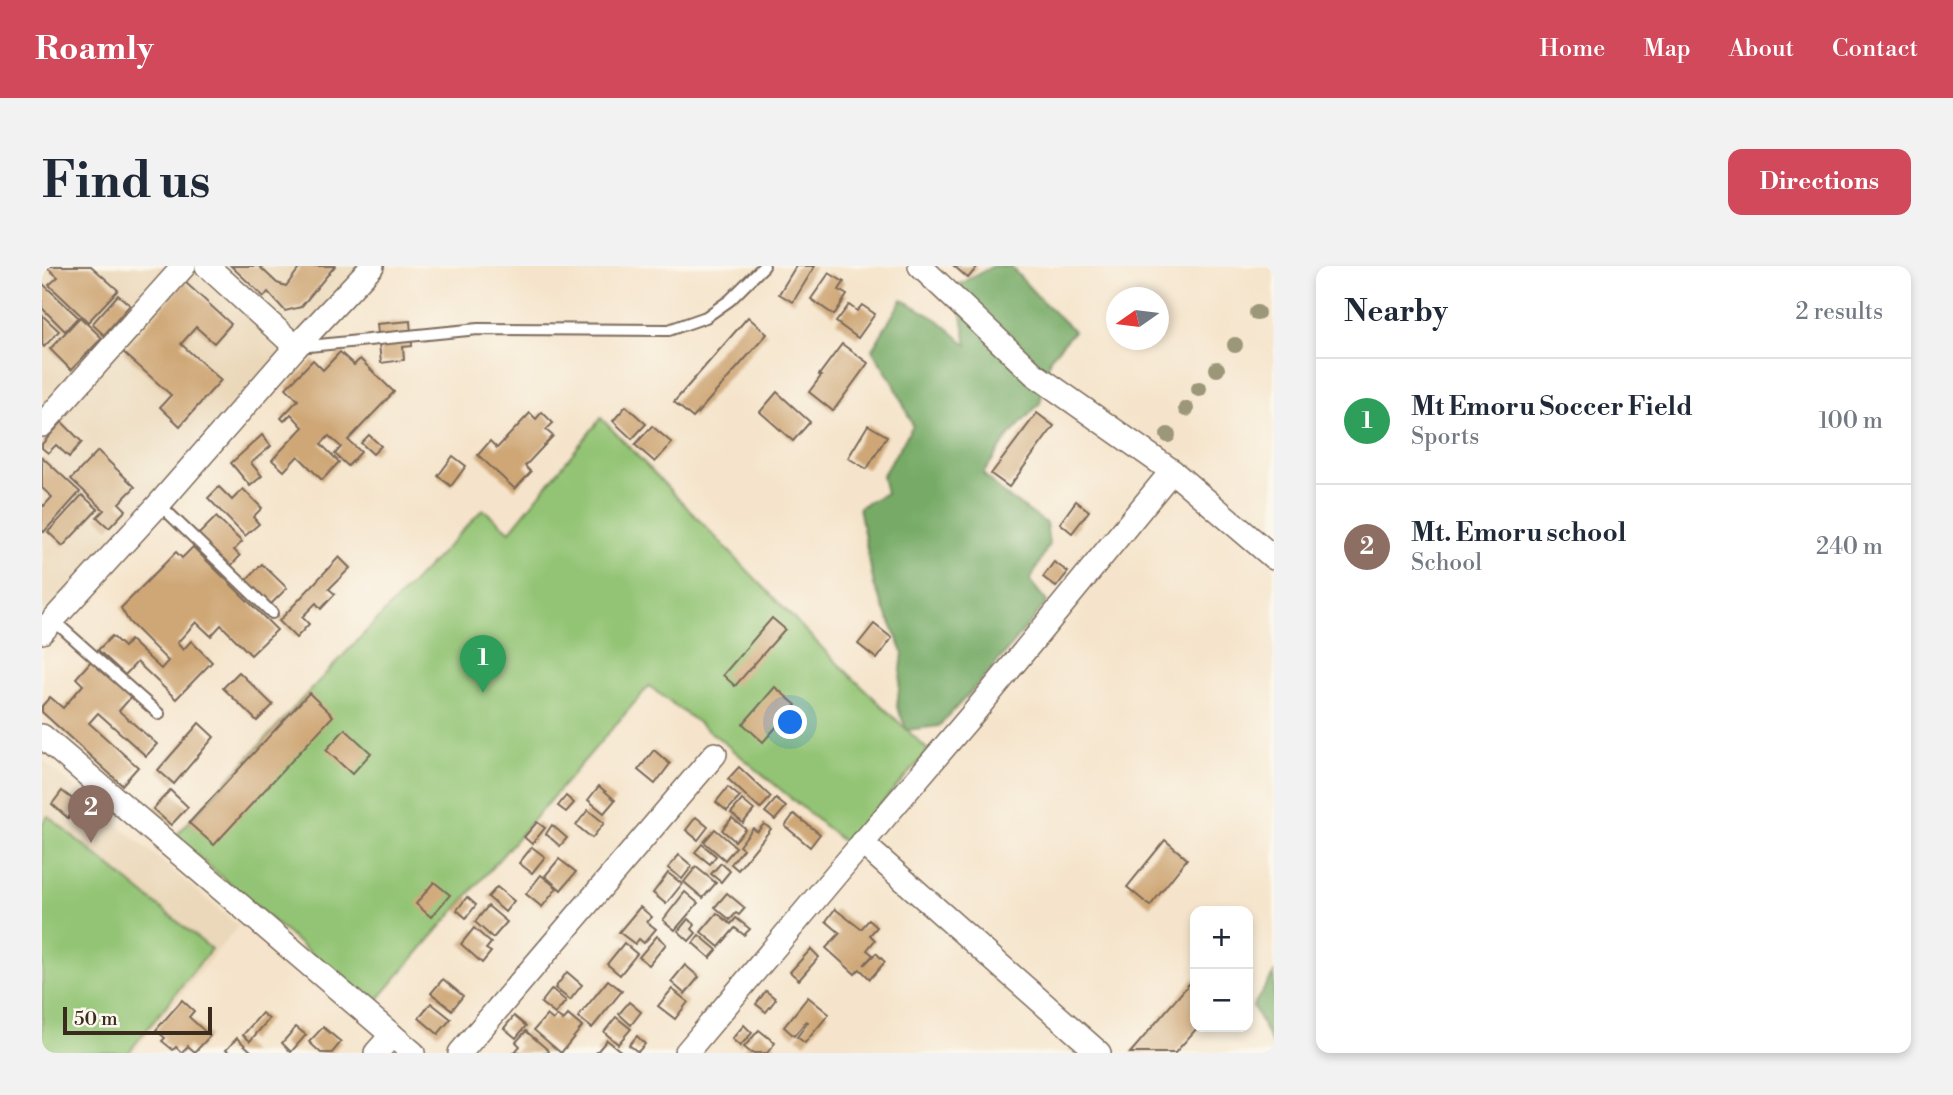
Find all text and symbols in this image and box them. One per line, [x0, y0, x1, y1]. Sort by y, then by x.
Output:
text: Roamly [35, 29, 154, 70]
text: Home [1540, 34, 1605, 64]
text: Map [1643, 34, 1691, 64]
text: About [1729, 34, 1794, 64]
text: Contact [1832, 34, 1918, 64]
button: Directions [1728, 149, 1911, 215]
text: Find us [42, 152, 211, 213]
north arrow [1106, 287, 1169, 350]
text: Nearby [1344, 293, 1448, 331]
text: 2 results [1796, 298, 1883, 326]
text: Mt Emoru Soccer Field [1411, 391, 1693, 423]
text: 1 [1361, 407, 1373, 435]
text: 100 m [1818, 407, 1883, 435]
text: Sports [1411, 423, 1479, 451]
text: Mt. Emoru school [1411, 517, 1626, 549]
text: 2 [1360, 533, 1374, 561]
text: 240 m [1816, 533, 1883, 561]
text: School [1411, 549, 1482, 577]
pin: 1 [460, 635, 506, 693]
your location [773, 705, 807, 739]
pin: 2 [68, 785, 114, 843]
map controls [1190, 906, 1253, 1032]
button: + [1190, 906, 1253, 969]
button: − [1190, 969, 1253, 1032]
scale bar [63, 1004, 212, 1036]
text: 50 m [74, 1007, 118, 1031]

